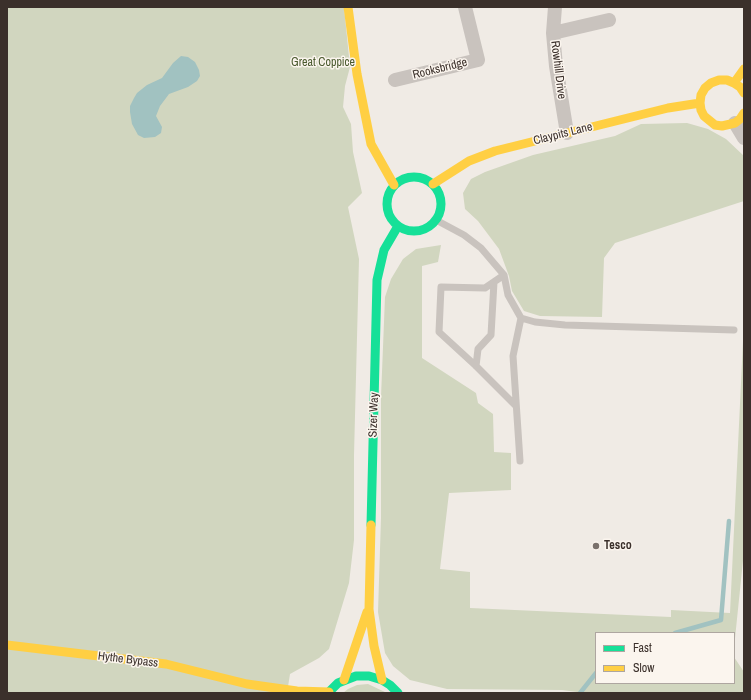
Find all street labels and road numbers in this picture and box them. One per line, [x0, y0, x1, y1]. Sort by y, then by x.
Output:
street label: Rowhill Drive [547, 40, 569, 100]
street label: Rooksbridge [411, 55, 469, 83]
street label: Claypits Lane [532, 120, 594, 148]
street label: Sizer Way [366, 392, 382, 438]
street label: Hythe Bypass [97, 649, 159, 671]

